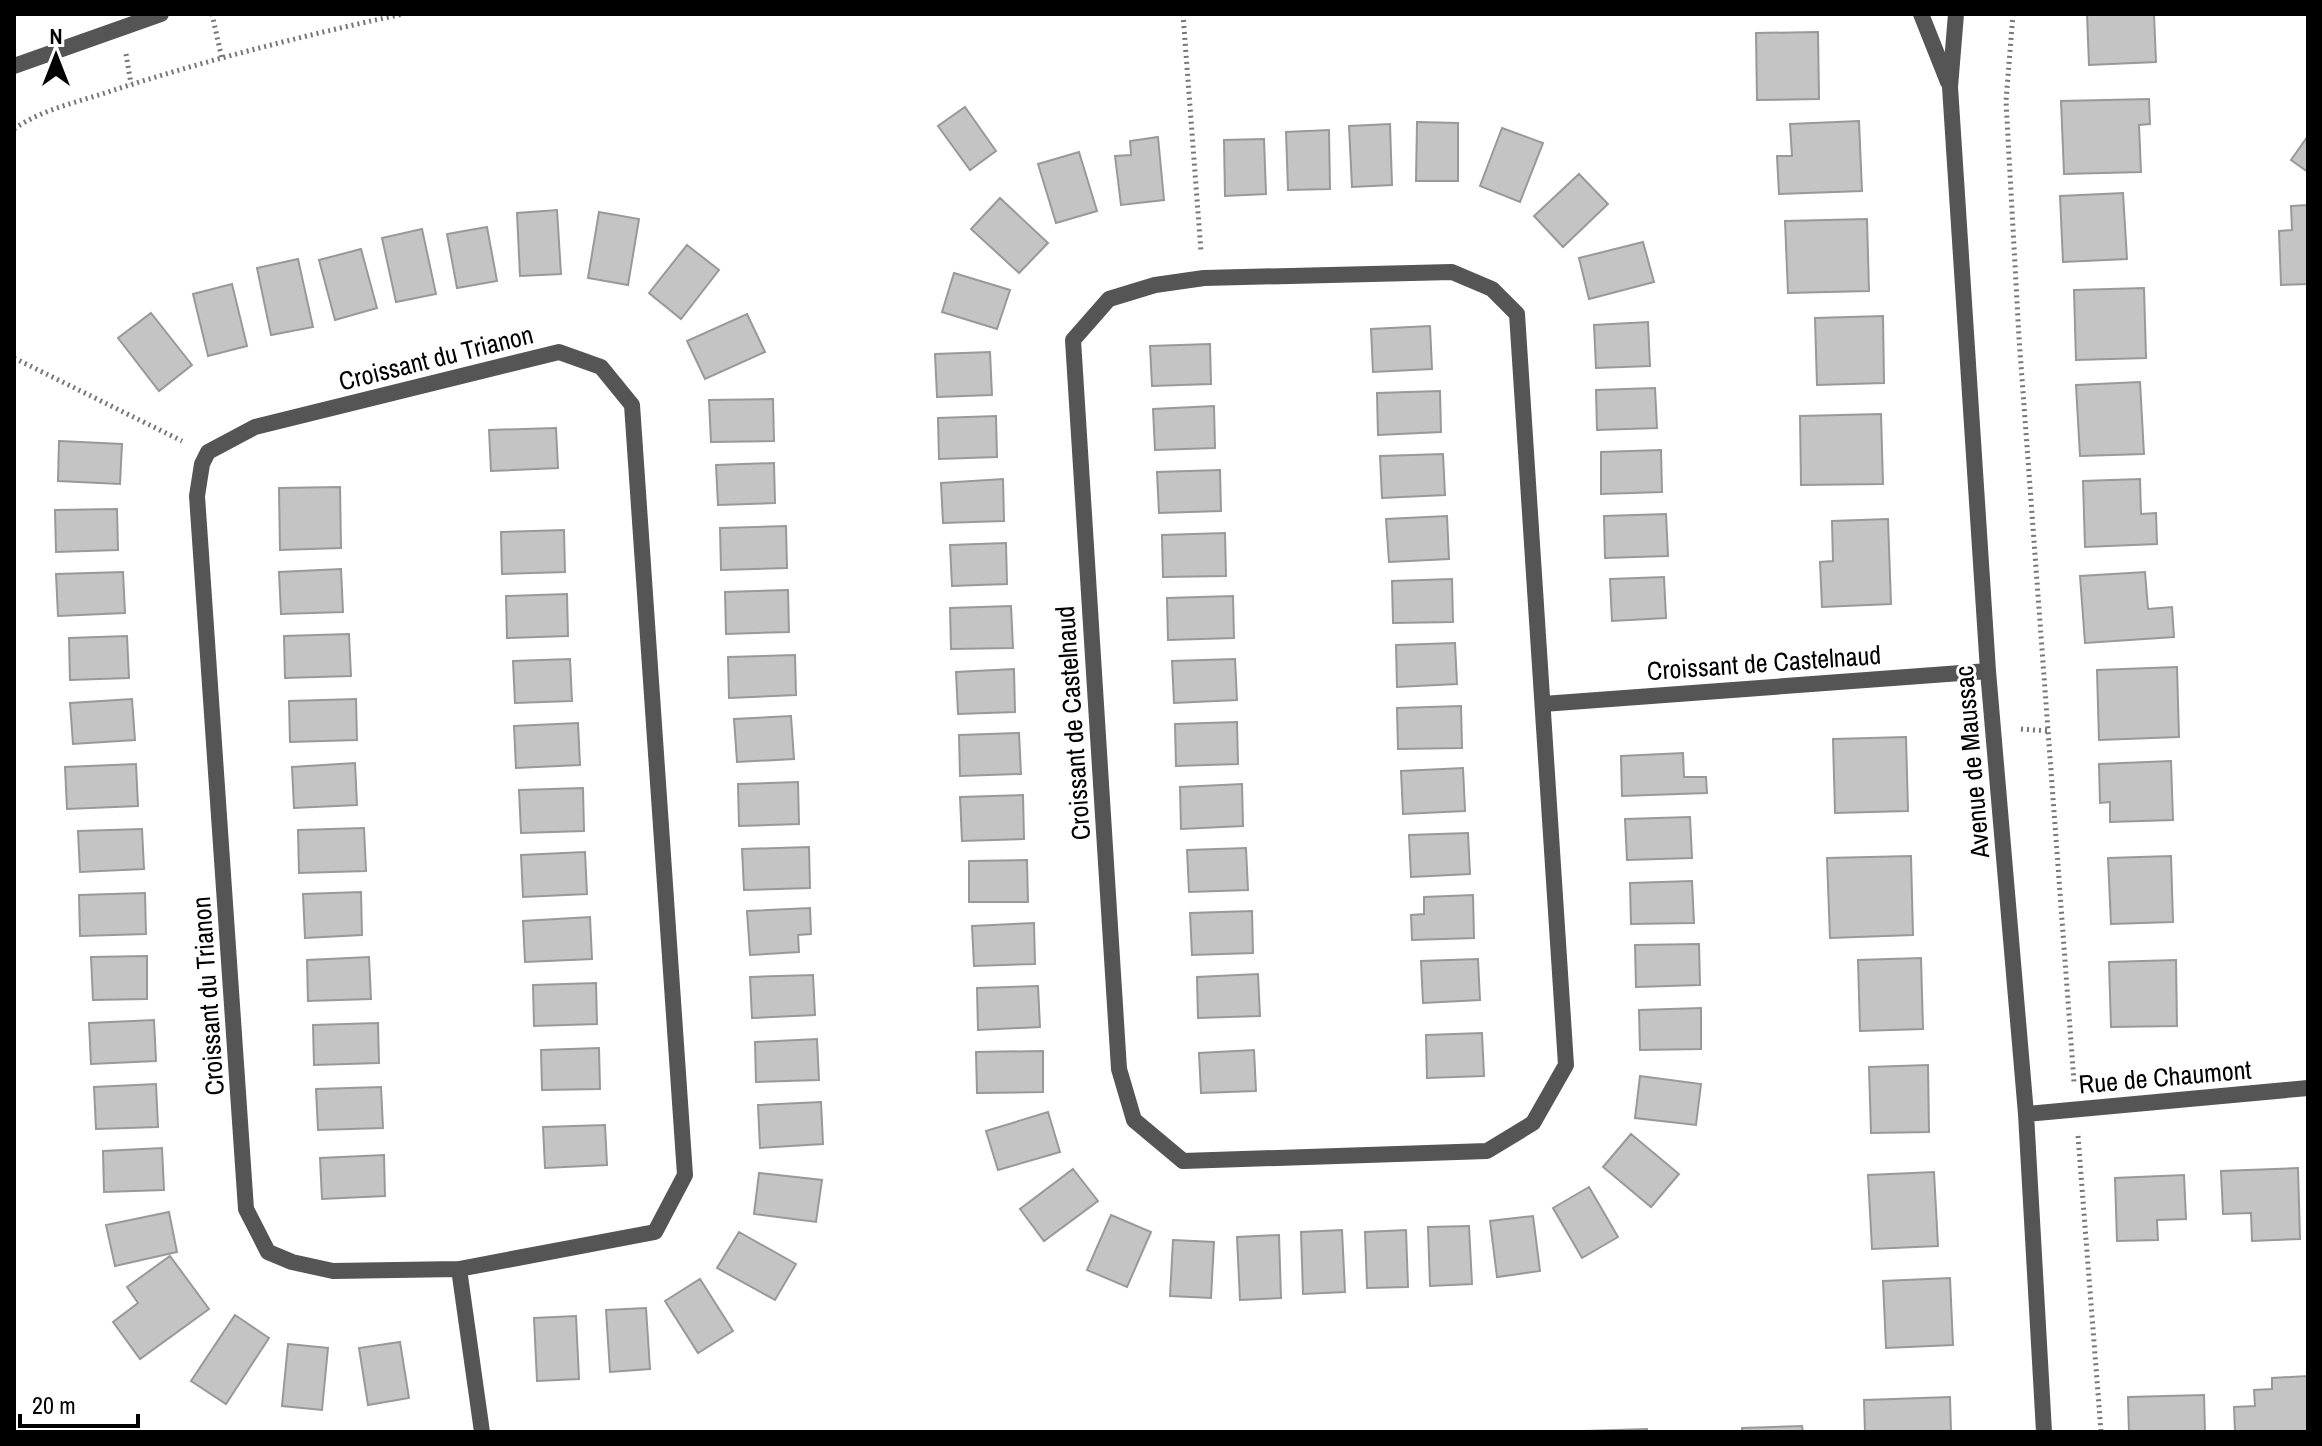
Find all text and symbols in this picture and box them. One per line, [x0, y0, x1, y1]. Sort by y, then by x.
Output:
north arrow [16, 16, 96, 96]
text: N [49, 21, 63, 51]
street label: Croissant du Trianon [335, 316, 537, 399]
street label: Croissant de Castelnaud [1047, 605, 1098, 841]
street label: Croissant de Castelnaud [1646, 637, 1882, 688]
street label: Avenue de Maussac [1946, 664, 1997, 861]
street label: Croissant du Trianon [183, 895, 232, 1097]
street label: Rue de Chaumont [2077, 1052, 2253, 1101]
scale bar [20, 1378, 138, 1428]
text: 20 m [32, 1389, 76, 1421]

